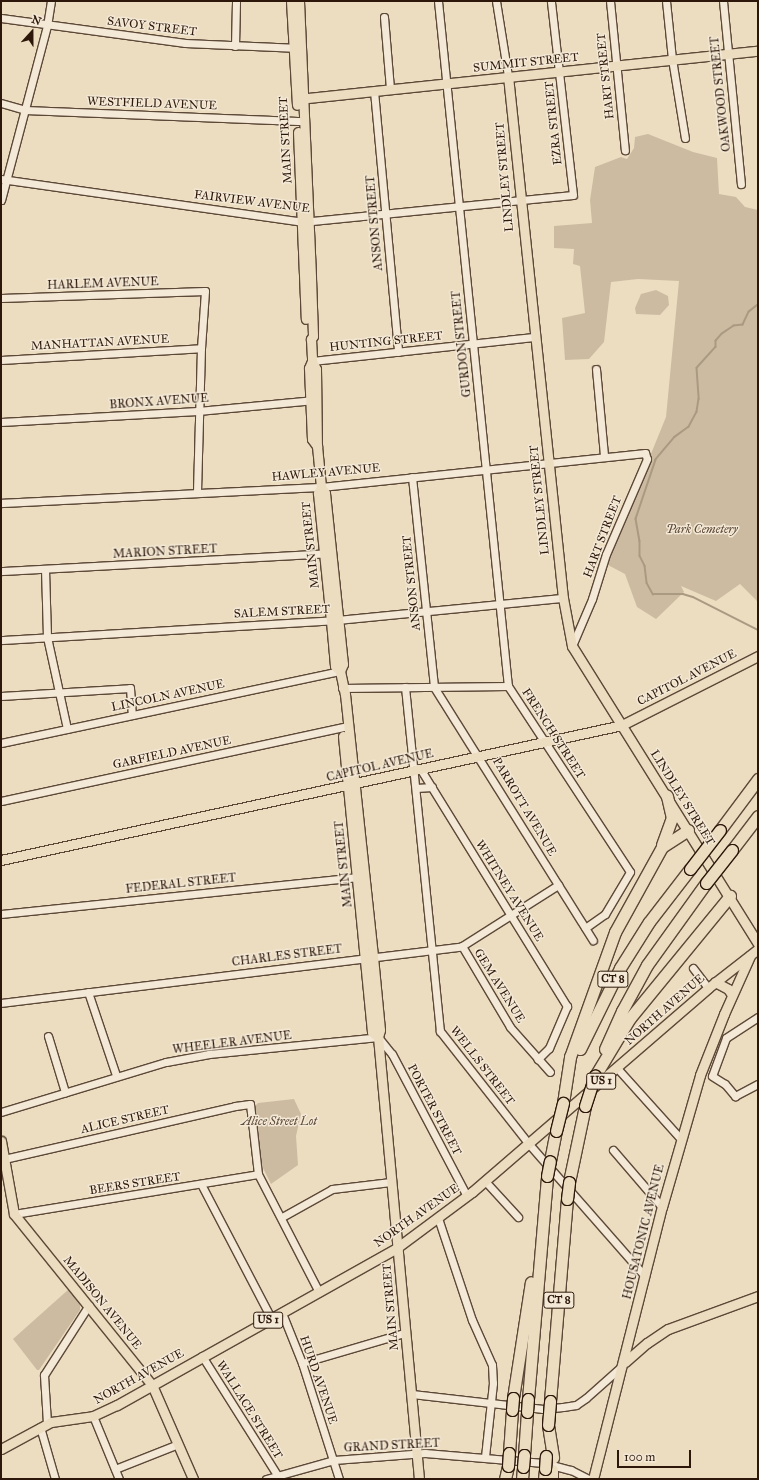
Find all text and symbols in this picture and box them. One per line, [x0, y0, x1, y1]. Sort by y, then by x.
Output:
north arrow [12, 12, 52, 52]
text: N [30, 13, 43, 28]
street label: SAVOY STREET [106, 14, 198, 40]
street label: HART STREET [594, 32, 618, 120]
street label: OAKWOOD STREET [708, 36, 734, 152]
street label: SUMMIT STREET [473, 50, 579, 76]
street label: EZRA STREET [542, 80, 566, 166]
street label: WESTFIELD AVENUE [87, 95, 217, 113]
street label: MAIN STREET [277, 96, 295, 184]
street label: LINDLEY STREET [493, 122, 517, 232]
street label: ANSON STREET [364, 175, 386, 271]
street label: FAIRVIEW AVENUE [193, 188, 311, 216]
street label: HARLEM AVENUE [47, 275, 159, 293]
street label: GURDON STREET [449, 290, 475, 398]
street label: HUNTING STREET [329, 329, 443, 355]
street label: MANHATTAN AVENUE [31, 332, 169, 354]
street label: BRONX AVENUE [109, 391, 209, 413]
street label: LINDLEY STREET [527, 444, 553, 556]
street label: HAWLEY AVENUE [271, 461, 381, 485]
street label: HART STREET [581, 494, 625, 580]
street label: MAIN STREET [299, 501, 323, 589]
park label: Park Cemetery [666, 523, 738, 537]
street label: ANSON STREET [400, 535, 424, 631]
street label: MARION STREET [112, 542, 218, 562]
street label: SALEM STREET [233, 602, 331, 622]
street label: CAPITOL AVENUE [635, 647, 739, 709]
street label: LINCOLN AVENUE [110, 677, 226, 715]
street label: FRENCH STREET [518, 686, 588, 782]
street label: GARFIELD AVENUE [112, 733, 232, 773]
street label: CAPITOL AVENUE [325, 747, 435, 785]
street label: LINDLEY STREET [647, 747, 717, 849]
street label: PARROTT AVENUE [489, 755, 559, 859]
street label: MAIN STREET [332, 820, 356, 908]
street label: WHITNEY AVENUE [472, 838, 546, 944]
street label: FEDERAL STREET [125, 871, 237, 897]
street label: CHARLES STREET [231, 942, 343, 970]
street label: GEM AVENUE [470, 946, 528, 1026]
road number: CT 8 [597, 970, 629, 988]
street label: NORTH AVENUE [622, 971, 708, 1049]
street label: WELLS STREET [447, 1024, 517, 1108]
street label: WHEELER AVENUE [172, 1029, 292, 1057]
street label: PORTER STREET [404, 1062, 464, 1158]
road number: US 1 [586, 1072, 616, 1090]
street label: ALICE STREET [79, 1103, 171, 1137]
park label: Alice Street Lot [241, 1115, 317, 1129]
street label: HOUSATONIC AVENUE [620, 1163, 668, 1301]
street label: BEERS STREET [88, 1170, 182, 1198]
street label: NORTH AVENUE [372, 1181, 462, 1251]
street label: MADISON AVENUE [60, 1253, 144, 1353]
street label: MAIN STREET [380, 1263, 402, 1351]
road number: CT 8 [543, 1291, 575, 1309]
road number: US 1 [253, 1311, 283, 1329]
street label: HURD AVENUE [296, 1334, 340, 1426]
street label: NORTH AVENUE [91, 1346, 187, 1408]
street label: WALLACE STREET [213, 1358, 285, 1462]
street label: GRAND STREET [343, 1436, 441, 1456]
scale bar [619, 1442, 693, 1468]
text: 100 m [624, 1450, 655, 1464]

